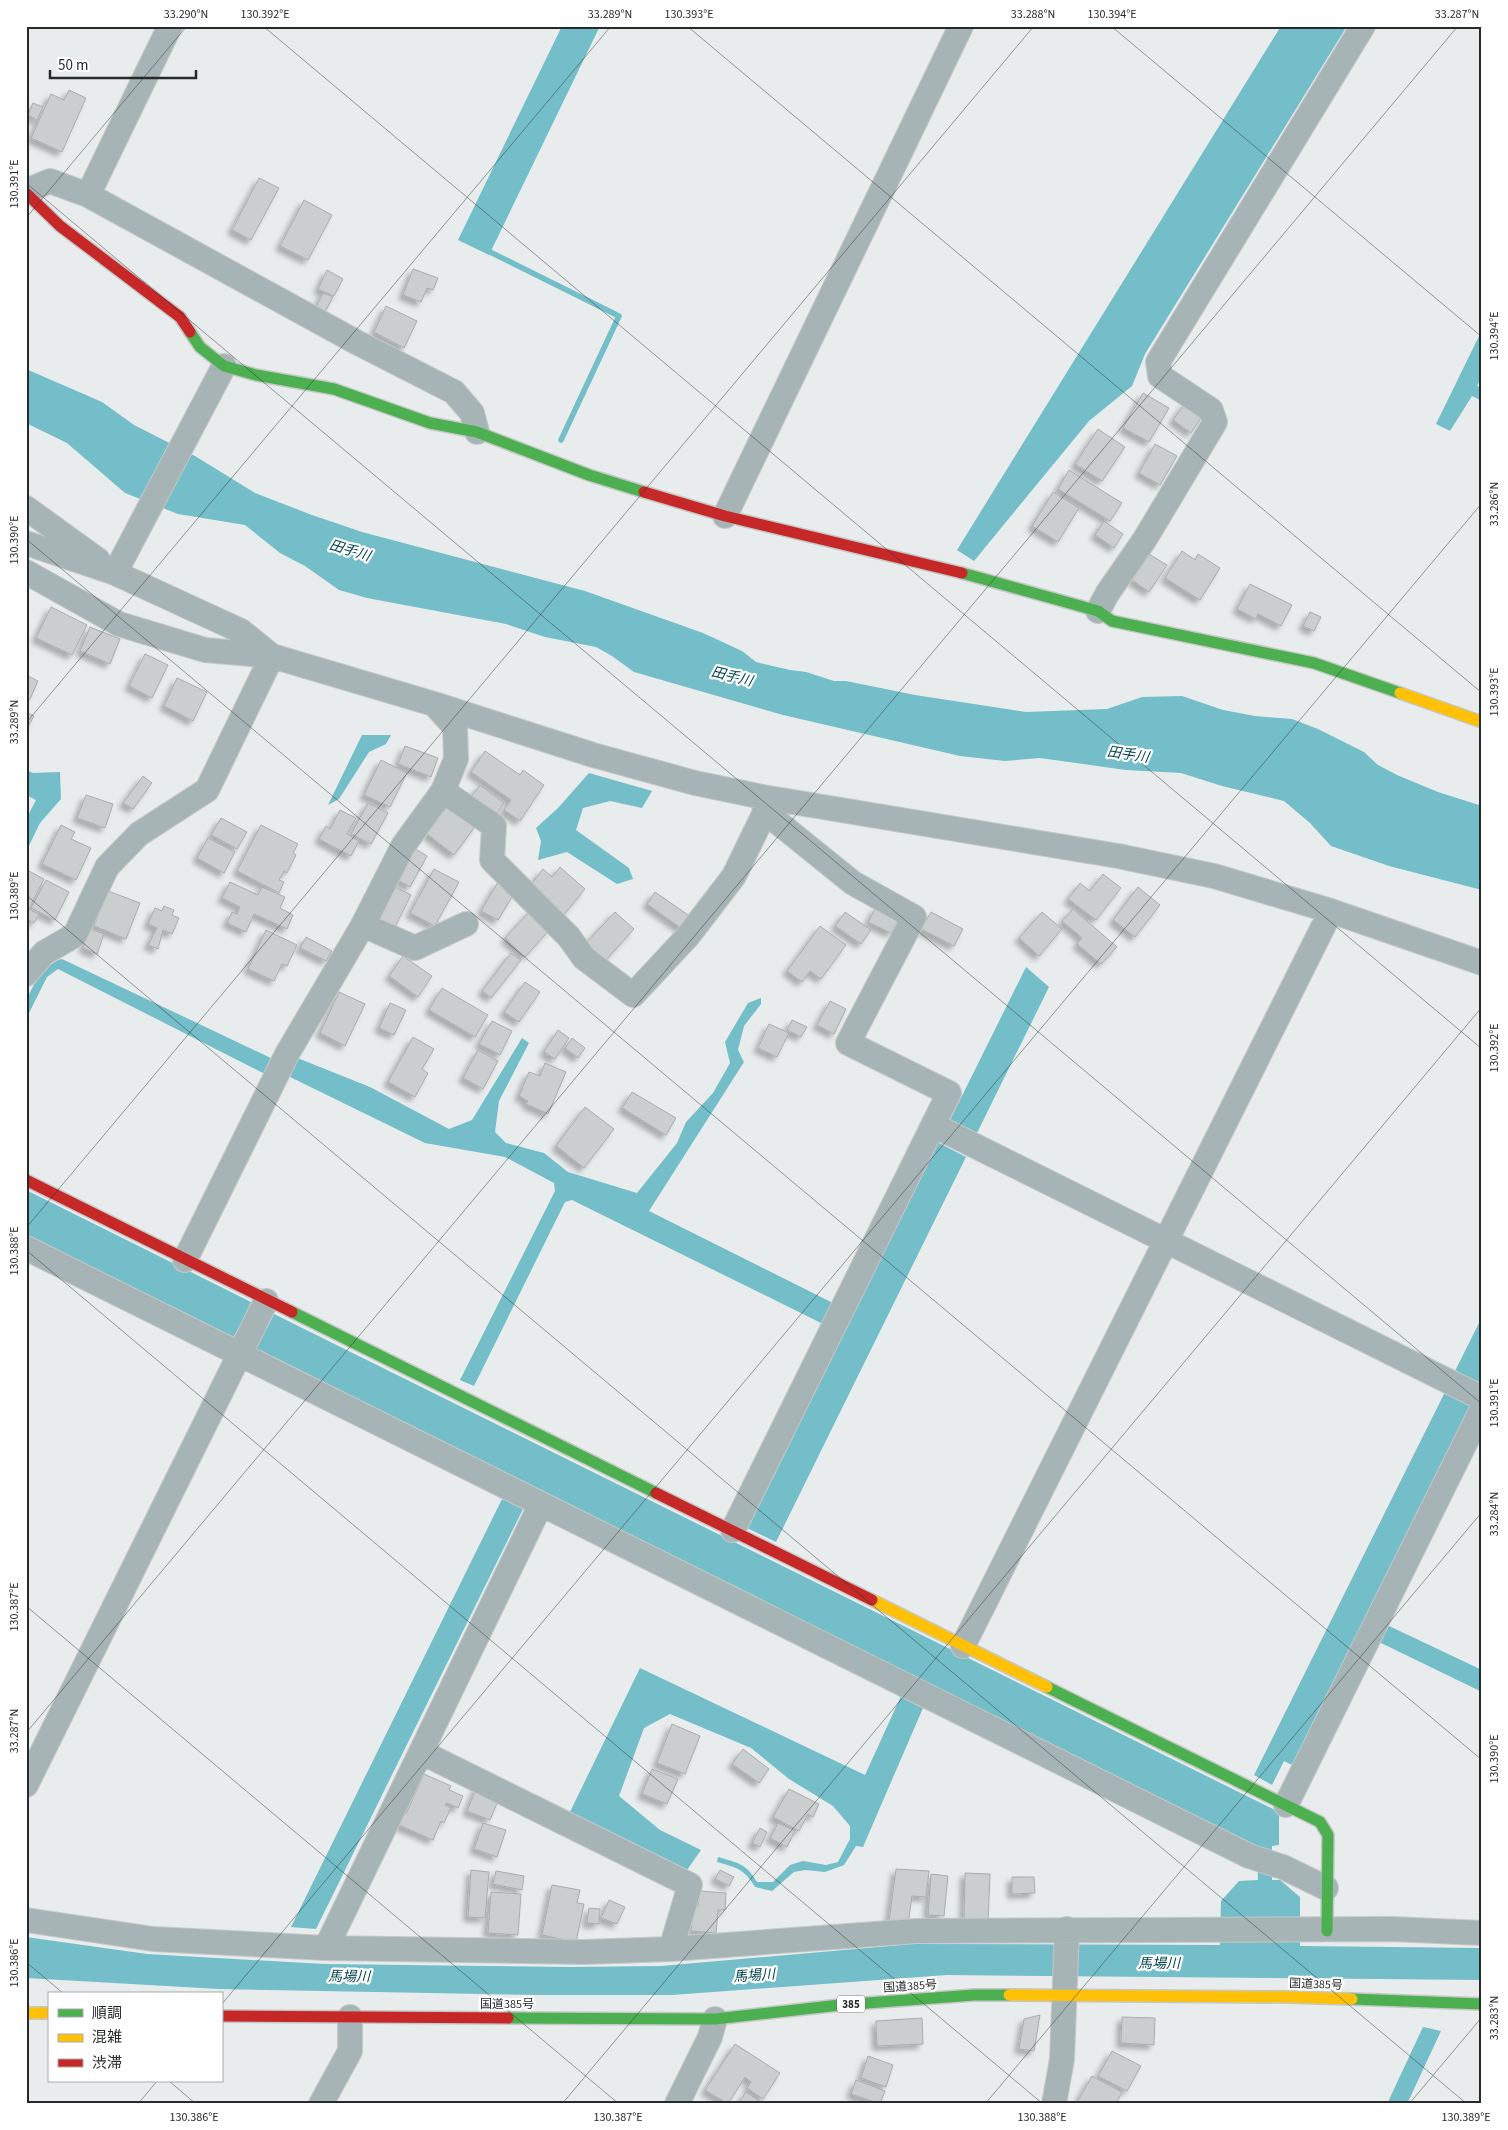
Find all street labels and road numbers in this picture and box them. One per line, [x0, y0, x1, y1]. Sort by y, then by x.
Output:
street label: 国道385号 [1289, 1975, 1343, 1994]
street label: 国道385号 [883, 1976, 938, 1997]
street label: 国道385号 [480, 1996, 534, 2013]
road number: 385 [837, 1996, 865, 2012]

